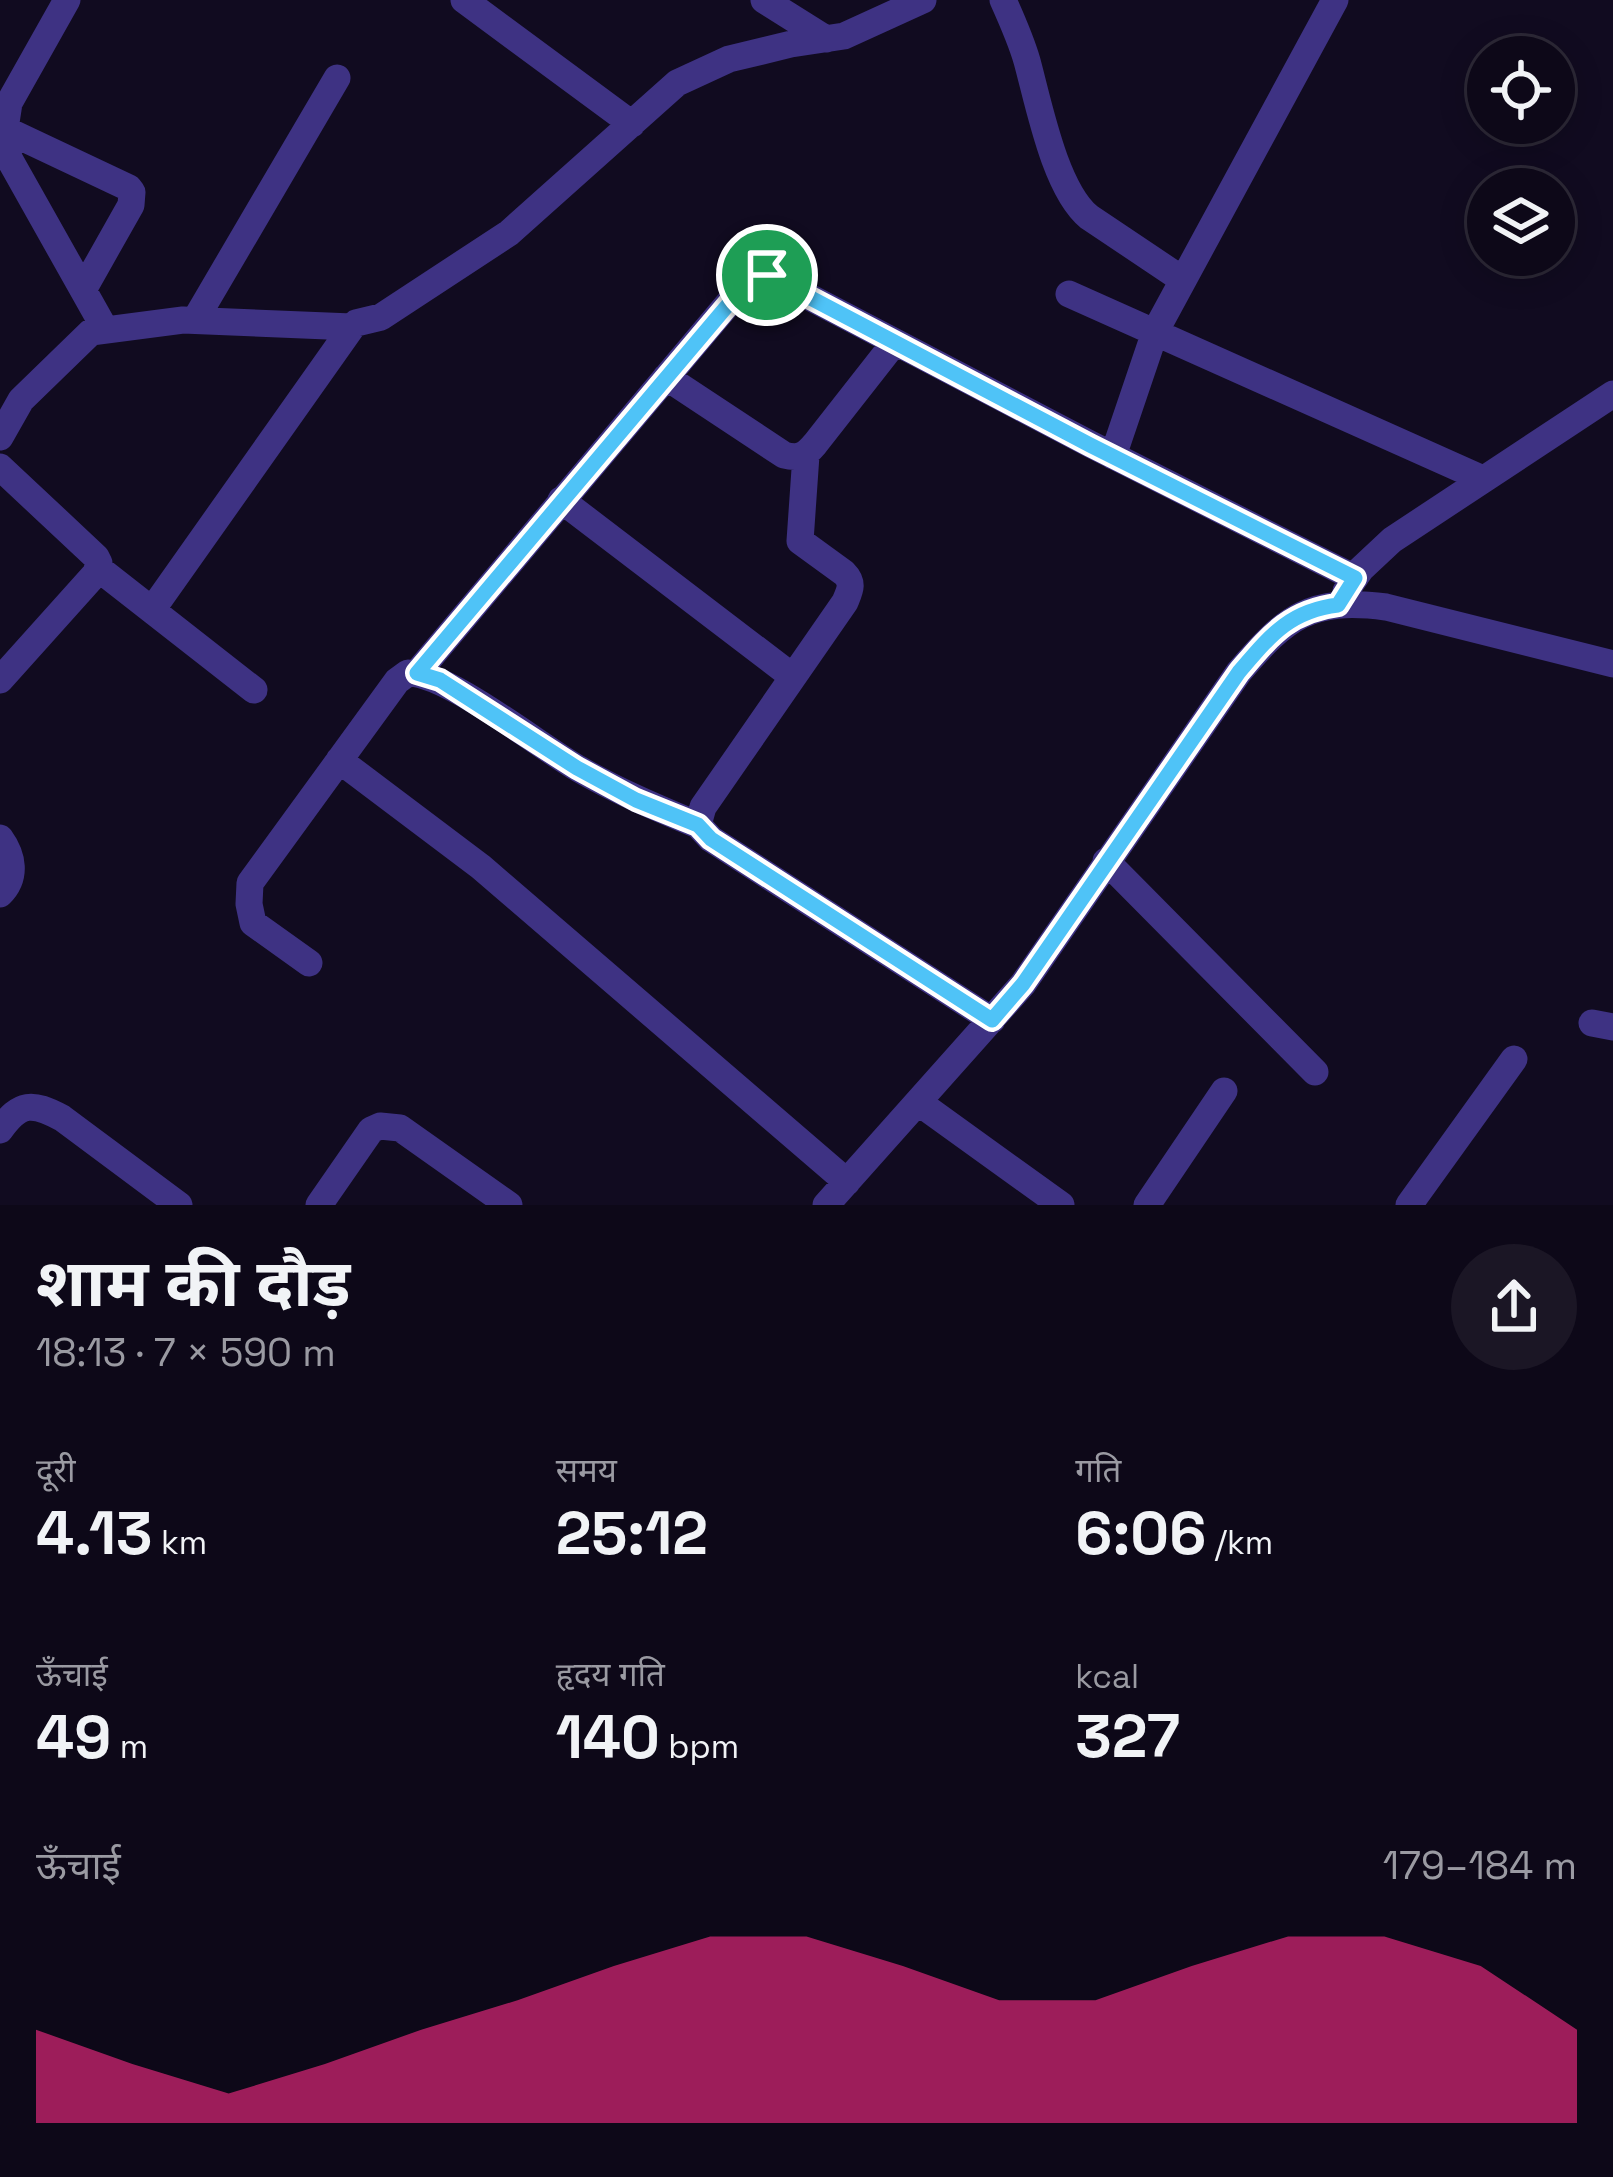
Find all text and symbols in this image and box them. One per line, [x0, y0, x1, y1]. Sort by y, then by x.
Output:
map controls [1467, 36, 1575, 276]
button: locate [1467, 36, 1575, 144]
button: layers [1467, 168, 1575, 276]
pin [716, 224, 818, 326]
icon: arrive [734, 242, 800, 308]
text: शाम की दौड़ [36, 1241, 350, 1325]
button: share [1451, 1244, 1577, 1370]
text: 18:13 · 7 × 590 m [36, 1328, 336, 1377]
text: दूरी [36, 1450, 76, 1492]
text: समय [556, 1450, 617, 1492]
text: गति [1075, 1450, 1121, 1492]
text: 4.13 [36, 1495, 153, 1572]
text: 25:12 [556, 1495, 708, 1572]
text: 6:06 [1075, 1495, 1206, 1572]
text: km [153, 1522, 207, 1564]
text: /km [1206, 1522, 1273, 1564]
text: ऊँचाई [36, 1654, 108, 1696]
text: हृदय गति [556, 1654, 665, 1696]
text: kcal [1075, 1656, 1139, 1698]
text: 327 [1075, 1698, 1180, 1775]
text: 49 [36, 1699, 111, 1776]
text: 140 [556, 1699, 660, 1776]
text: m [111, 1726, 148, 1768]
text: bpm [660, 1726, 739, 1768]
text: ऊँचाई [36, 1841, 121, 1890]
text: 179–184 m [1383, 1841, 1577, 1890]

